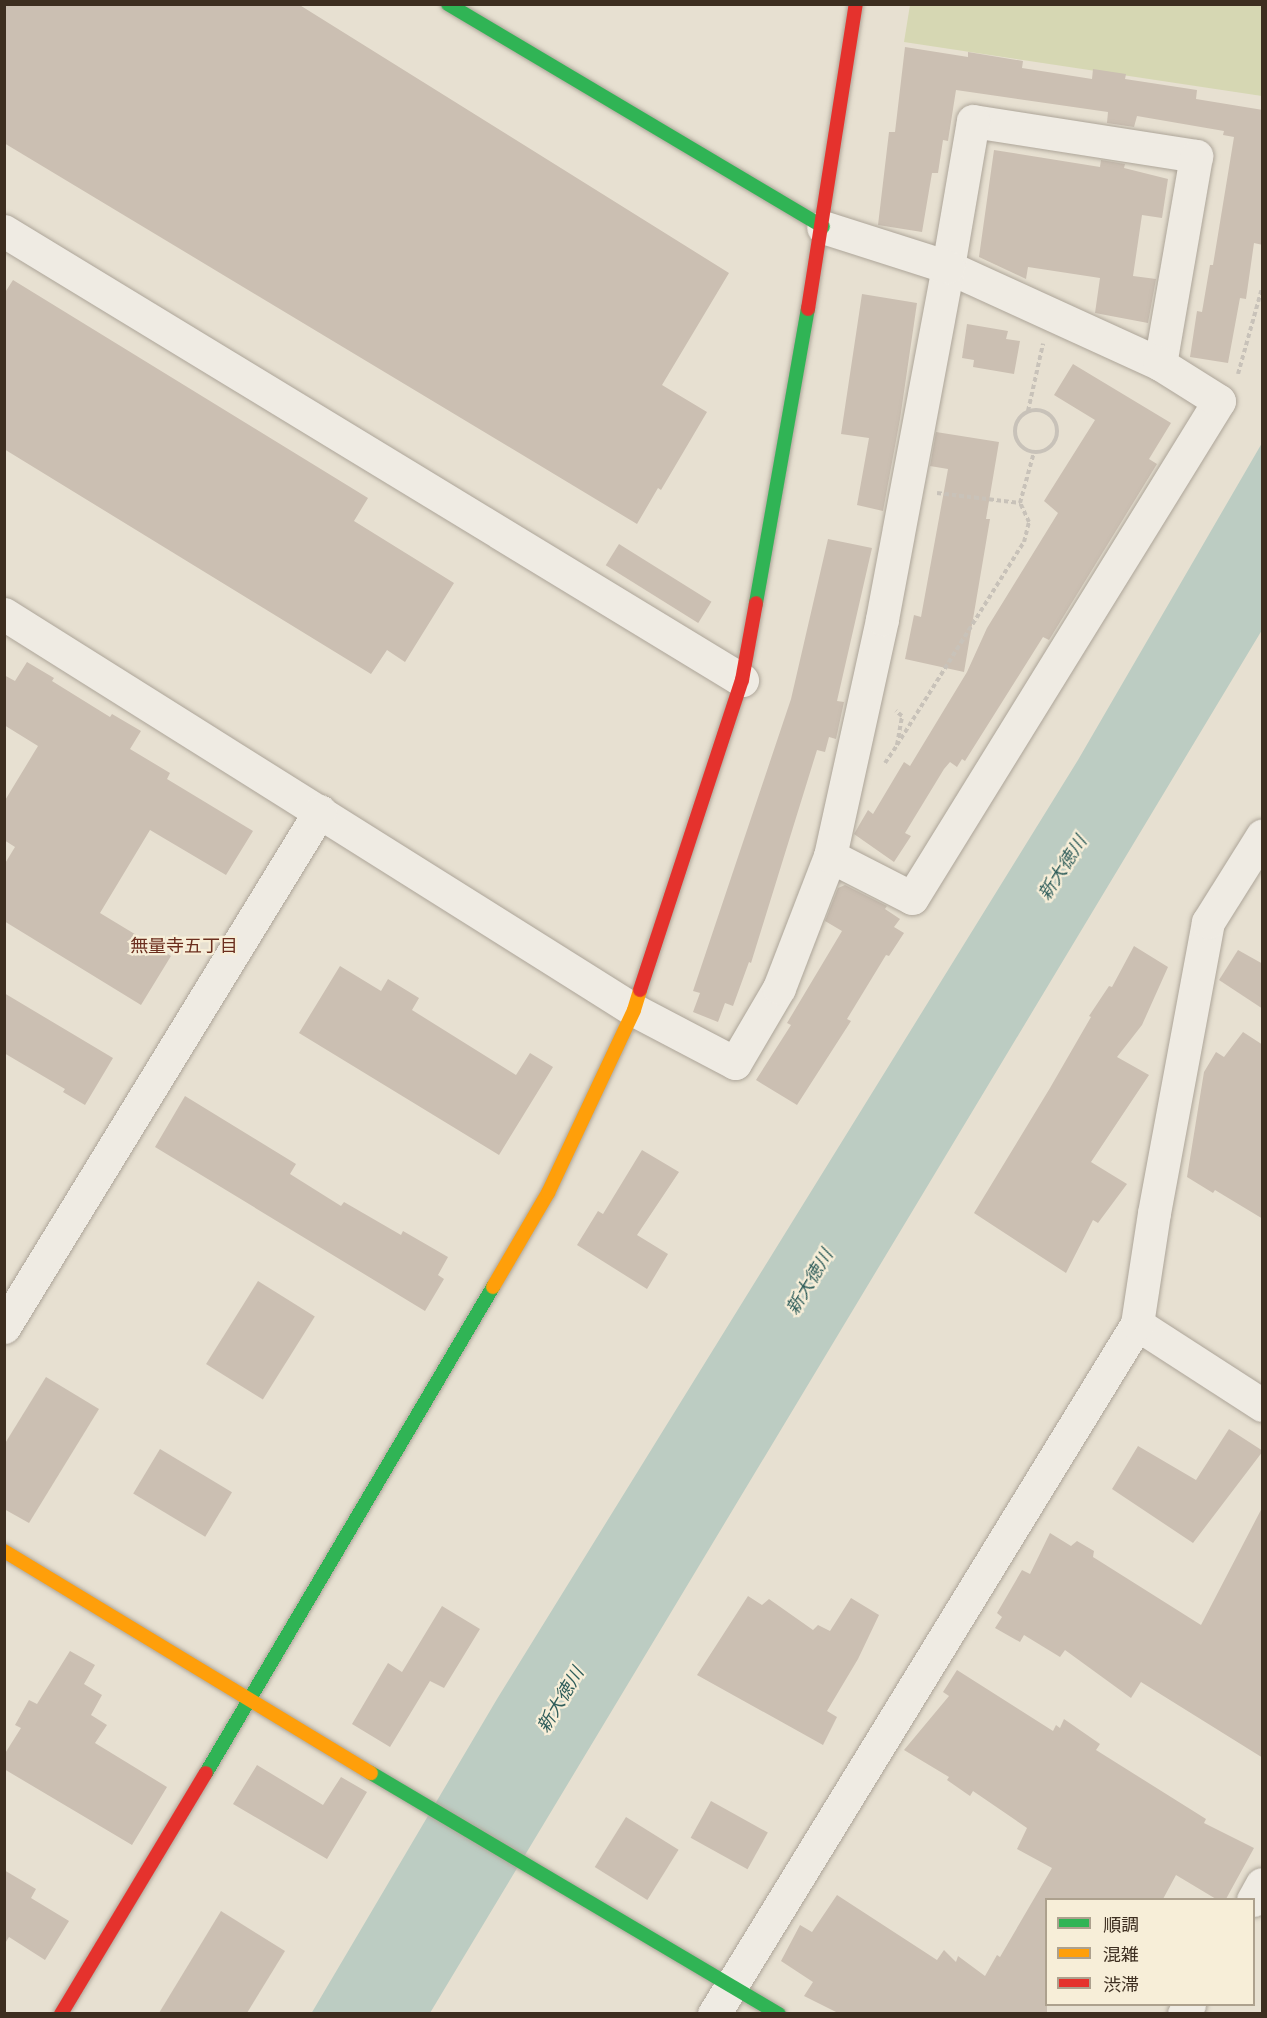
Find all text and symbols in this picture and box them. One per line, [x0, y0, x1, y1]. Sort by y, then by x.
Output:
water label: 新大徳川 [1032, 831, 1090, 903]
district label: 無量寺五丁目 [130, 933, 238, 955]
water label: 新大徳川 [780, 1245, 836, 1317]
water label: 新大徳川 [531, 1663, 587, 1735]
legend [1045, 1898, 1255, 2006]
text: 順調 [1103, 1910, 1139, 1936]
text: 混雑 [1103, 1940, 1139, 1966]
text: 渋滞 [1103, 1970, 1139, 1996]

